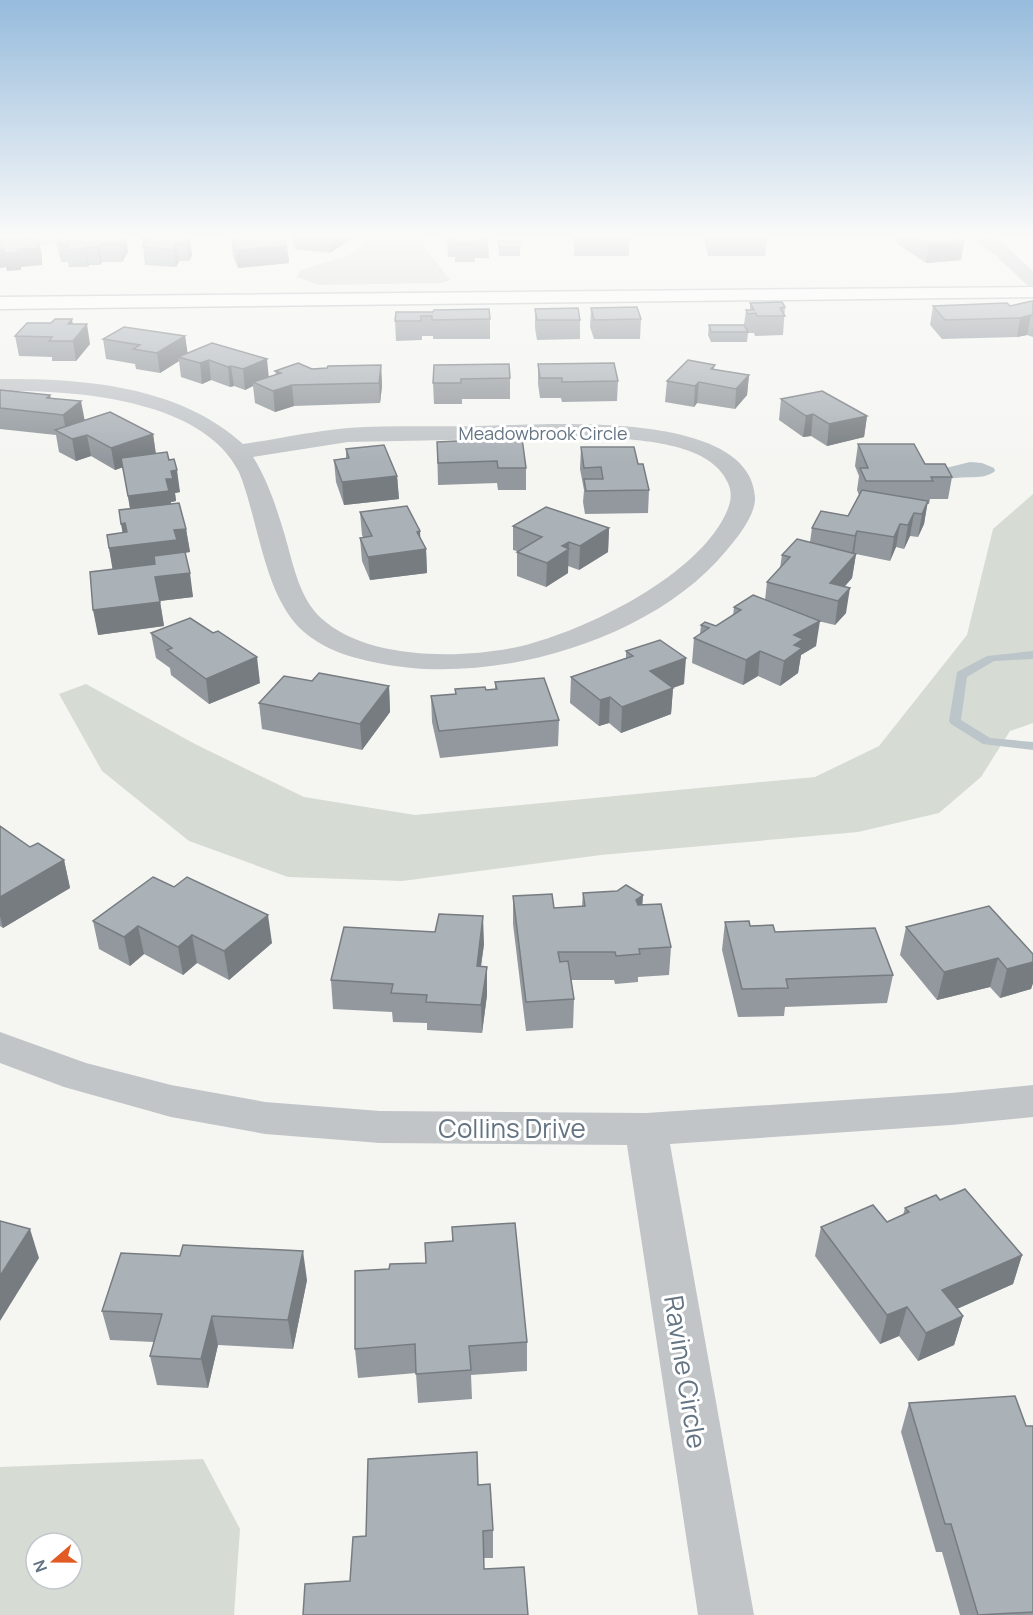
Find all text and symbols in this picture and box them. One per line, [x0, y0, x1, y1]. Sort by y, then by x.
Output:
street label: Meadowbrook Circle [459, 421, 627, 445]
street label: Collins Drive [438, 1110, 586, 1146]
street label: Ravine Circle [656, 1293, 716, 1451]
north arrow [24, 1531, 84, 1591]
text: N [28, 1557, 52, 1575]

